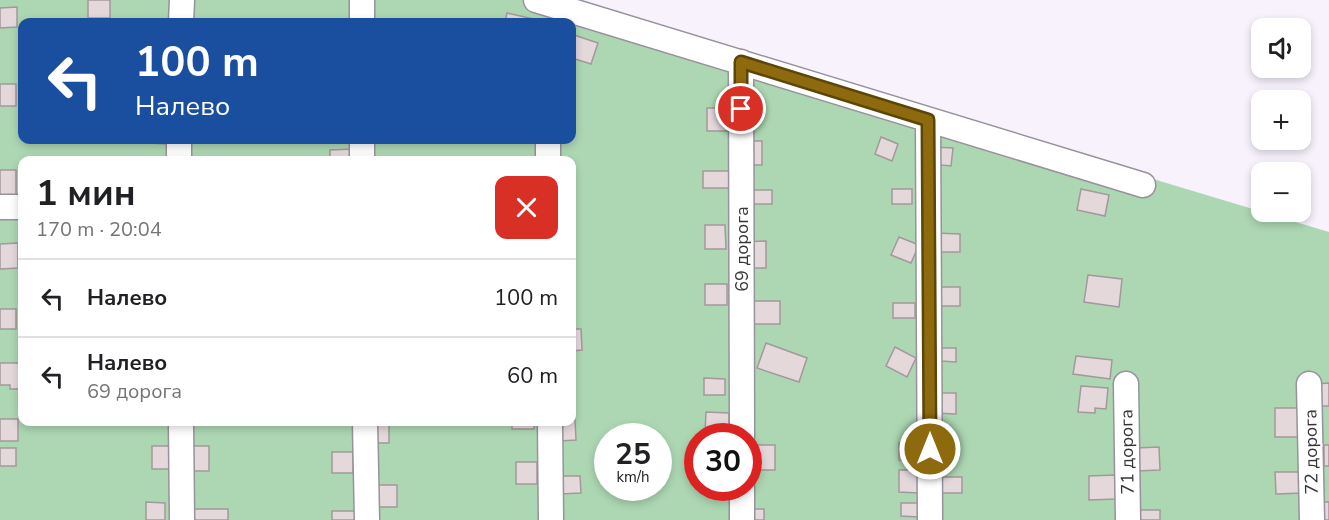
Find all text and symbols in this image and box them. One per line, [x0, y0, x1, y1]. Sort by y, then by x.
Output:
map controls [1251, 18, 1311, 222]
button: sound [1251, 18, 1311, 78]
text: 100 m [135, 34, 259, 91]
icon: left [36, 42, 114, 120]
pin [715, 83, 766, 134]
text: Налево [135, 88, 230, 125]
button: + [1251, 90, 1311, 150]
icon: arrive [724, 92, 757, 125]
button: − [1251, 162, 1311, 222]
text: 1 мин [36, 169, 136, 218]
button: close [495, 176, 558, 239]
street label: 69 дорога [730, 206, 754, 292]
text: 170 m · 20:04 [36, 216, 162, 243]
icon: left [36, 282, 69, 315]
text: Налево [87, 283, 167, 313]
text: 100 m [494, 283, 558, 313]
text: Налево [87, 348, 167, 378]
icon: left [36, 360, 69, 393]
text: 60 m [507, 361, 558, 391]
text: 69 дорога [87, 378, 182, 405]
street label: 71 дорога [1114, 409, 1140, 495]
street label: 72 дорога [1298, 409, 1324, 495]
position arrow [898, 417, 962, 481]
speed limit sign: 30 [684, 423, 762, 501]
text: 25 [615, 434, 651, 475]
text: km/h [616, 467, 650, 487]

